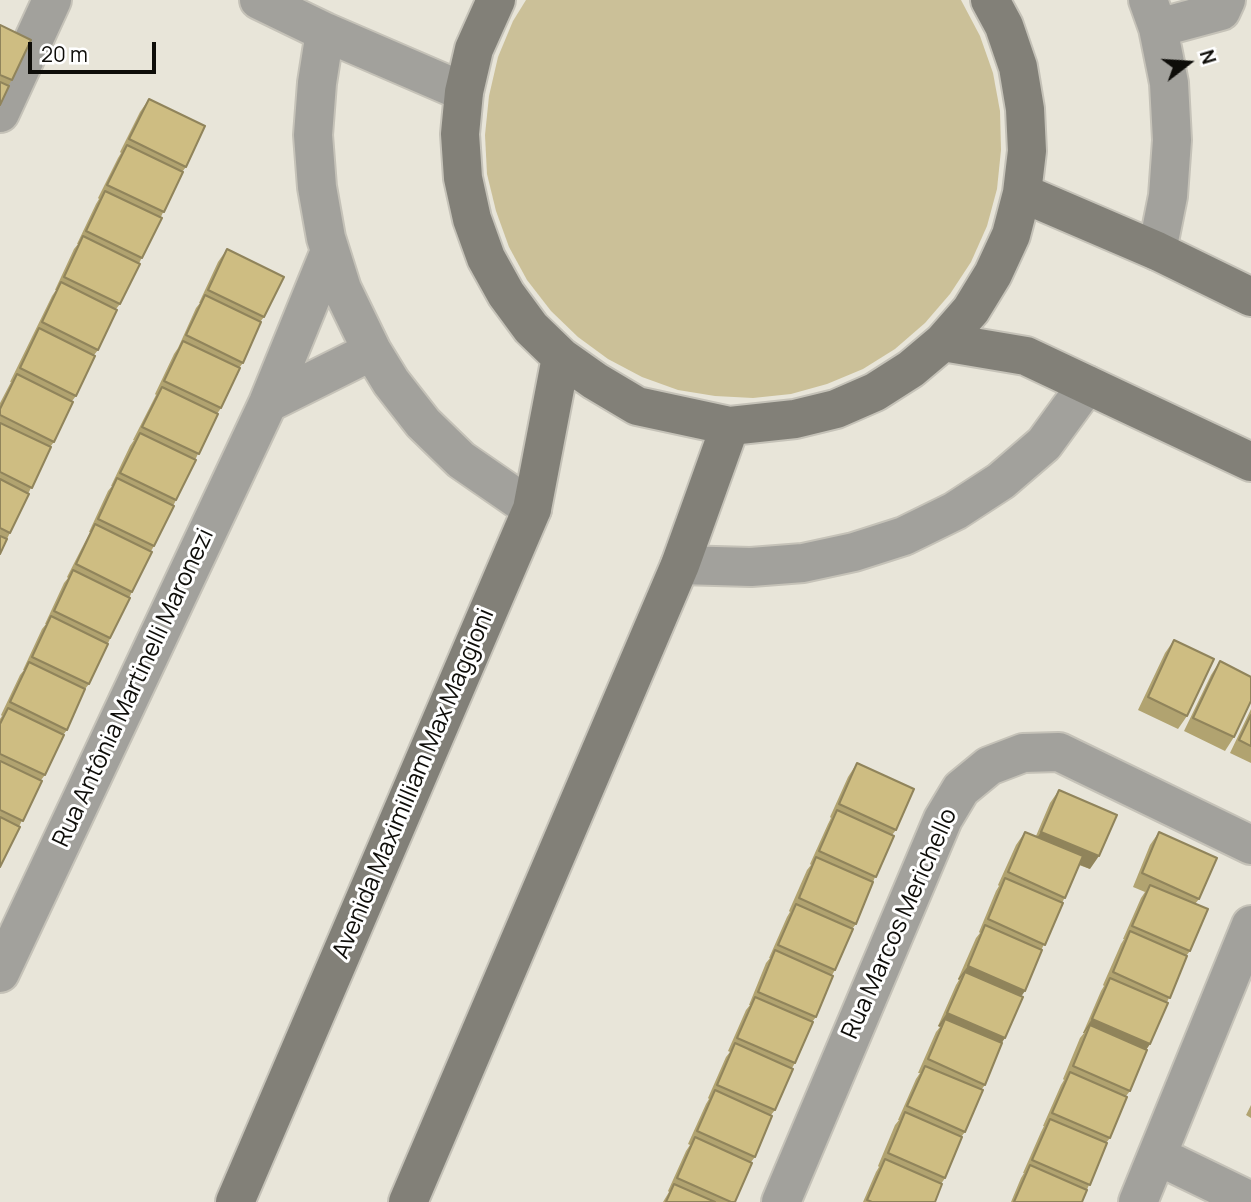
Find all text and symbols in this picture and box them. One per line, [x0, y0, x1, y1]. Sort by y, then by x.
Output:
scale bar [32, 28, 159, 72]
north arrow [1153, 28, 1223, 98]
text: 20 m [41, 40, 88, 68]
text: N [1194, 47, 1223, 67]
street label: Rua Antônia Martinelli Maronezi [47, 524, 221, 852]
street label: Avenida Maximilliam Max Maggioni [327, 605, 501, 963]
street label: Rua Marcos Merichello [836, 804, 964, 1044]

